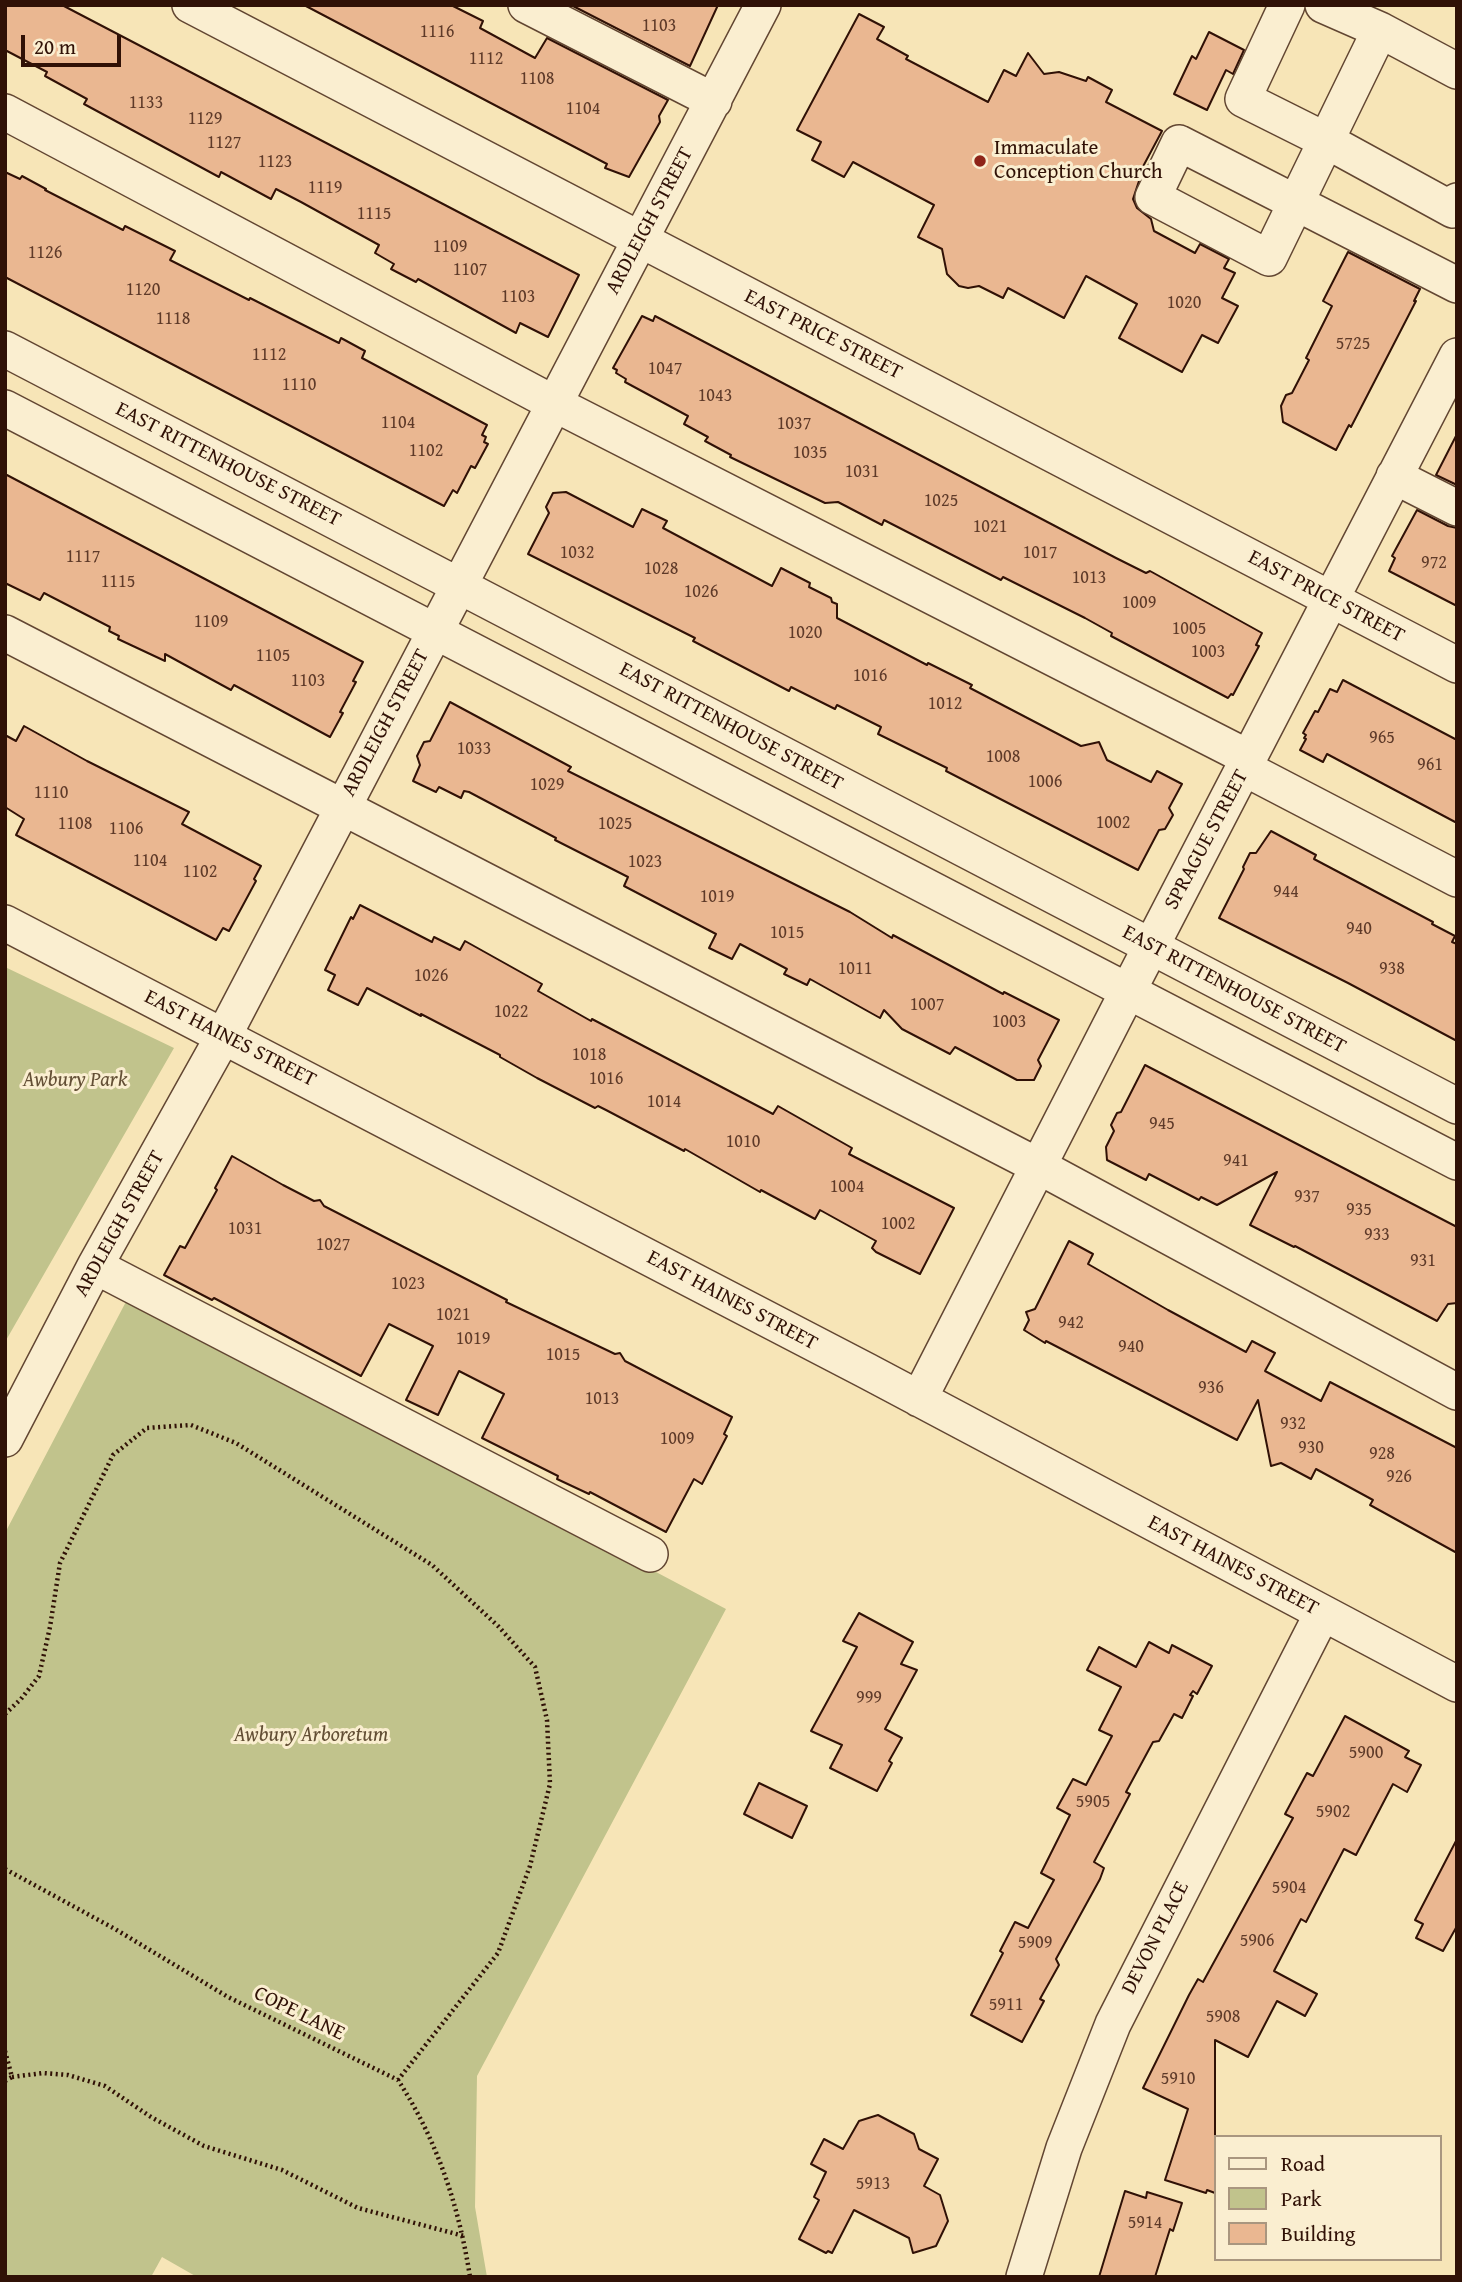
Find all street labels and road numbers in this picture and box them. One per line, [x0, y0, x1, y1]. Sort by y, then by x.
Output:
street label: ARDLEIGH STREET [601, 143, 699, 299]
street label: EAST PRICE STREET [740, 284, 906, 386]
street label: EAST RITTENHOUSE STREET [111, 397, 345, 533]
street label: EAST PRICE STREET [1243, 545, 1409, 649]
street label: ARDLEIGH STREET [337, 645, 435, 801]
street label: EAST RITTENHOUSE STREET [615, 657, 847, 797]
street label: SPRAGUE STREET [1160, 766, 1254, 914]
street label: EAST RITTENHOUSE STREET [1118, 920, 1350, 1060]
street label: EAST HAINES STREET [140, 985, 320, 1093]
street label: ARDLEIGH STREET [69, 1147, 171, 1301]
street label: EAST HAINES STREET [642, 1245, 822, 1357]
street label: EAST HAINES STREET [1143, 1510, 1323, 1622]
street label: DEVON PLACE [1117, 1877, 1195, 1999]
street label: COPE LANE [249, 1981, 349, 2047]

